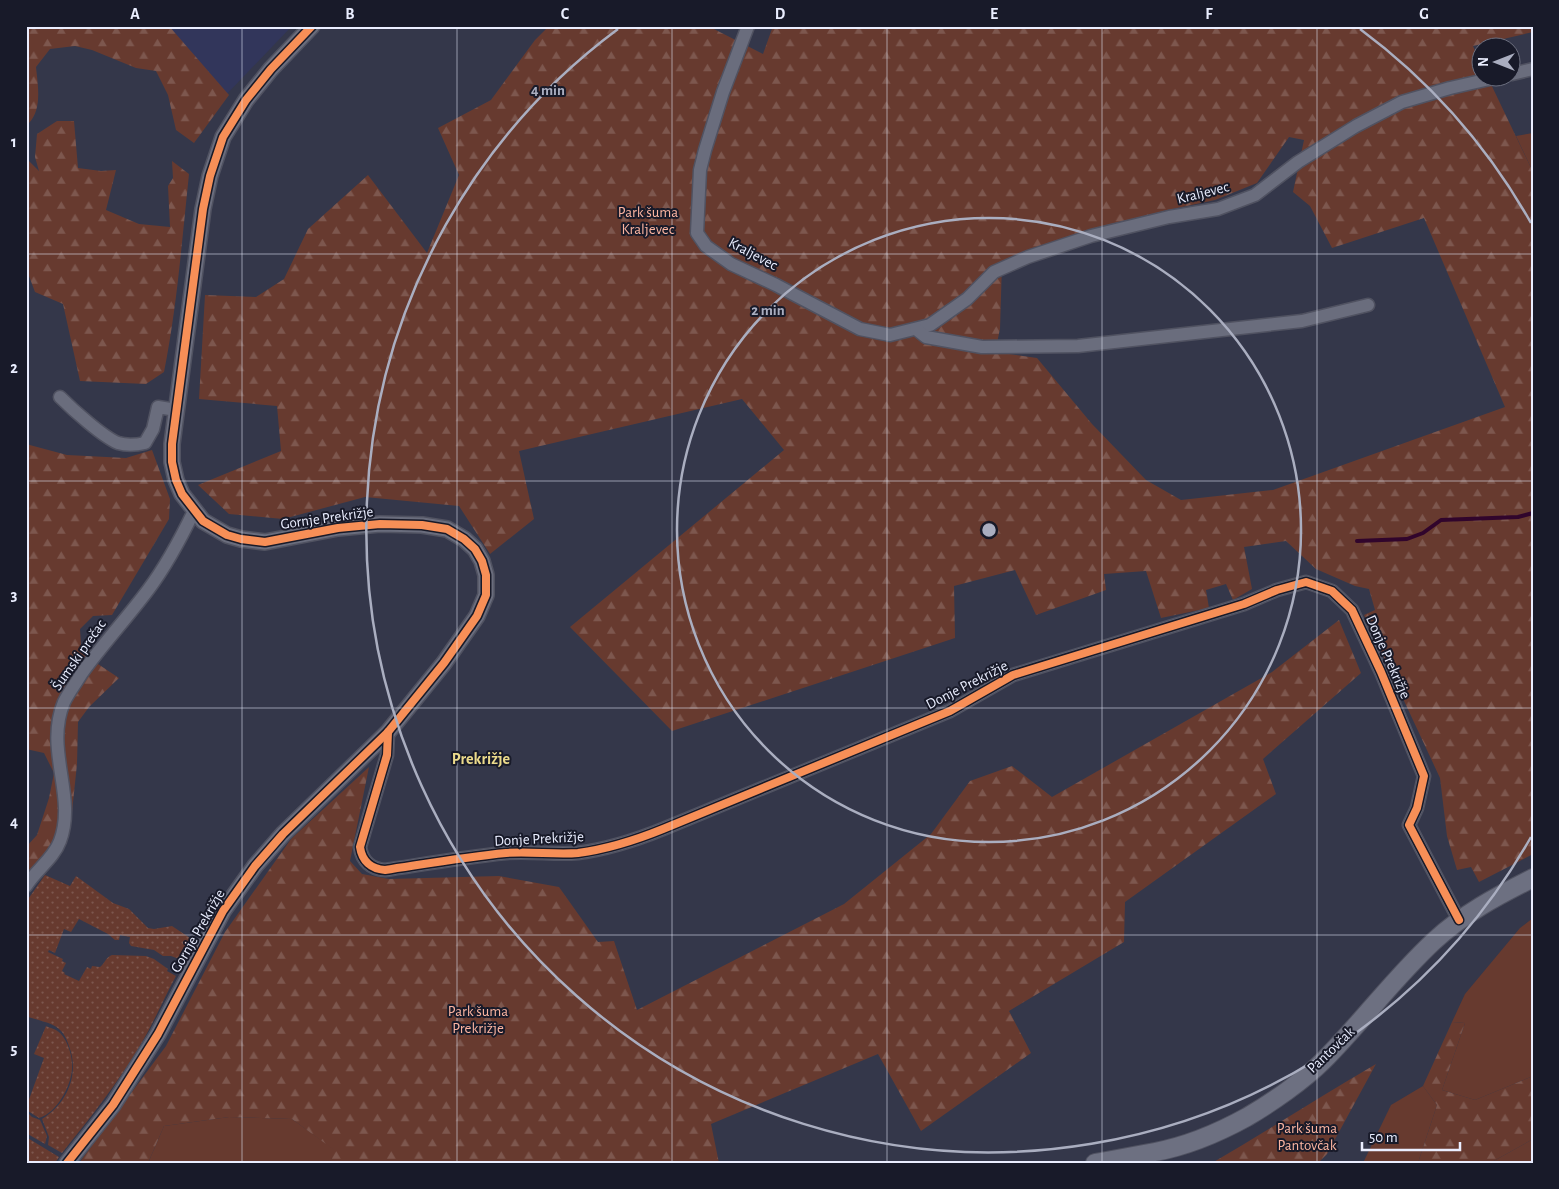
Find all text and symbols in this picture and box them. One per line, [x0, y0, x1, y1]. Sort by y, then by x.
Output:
text: A [130, 6, 140, 22]
text: B [345, 6, 355, 22]
text: C [561, 6, 570, 22]
text: D [775, 6, 786, 22]
text: E [990, 6, 998, 22]
text: F [1205, 6, 1213, 22]
text: G [1419, 6, 1429, 22]
north arrow [1472, 38, 1522, 88]
text: N [1477, 57, 1491, 67]
text: 4 min [531, 83, 565, 98]
text: 1 [11, 134, 17, 150]
street label: Kraljevec [1175, 179, 1231, 207]
park label: Park šuma Kraljevec [618, 205, 678, 237]
street label: Kraljevec [726, 235, 780, 273]
text: 2 min [751, 303, 785, 318]
text: 2 [10, 360, 18, 376]
street label: Gornje Prekrižje [280, 504, 374, 532]
centre of rings [980, 521, 998, 539]
text: 3 [11, 587, 18, 603]
street label: Donje Prekrižje [1363, 613, 1413, 701]
street label: Šumski prečac [48, 616, 109, 693]
street label: Donje Prekrižje [924, 658, 1010, 712]
district label: Prekrižje [452, 751, 511, 768]
text: 4 [10, 814, 18, 830]
street label: Donje Prekrižje [494, 829, 584, 849]
street label: Gornje Prekrižje [168, 887, 228, 975]
park label: Park šuma Prekrižje [448, 1004, 508, 1036]
street label: Pantovčak [1304, 1024, 1358, 1076]
text: 5 [11, 1041, 18, 1057]
scale bar [1362, 1119, 1459, 1151]
park label: Park šuma Pantovčak [1277, 1121, 1337, 1153]
text: 50 m [1369, 1130, 1398, 1145]

